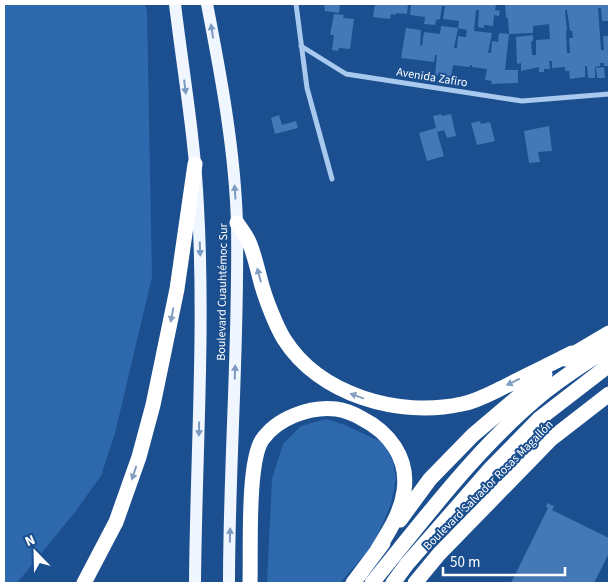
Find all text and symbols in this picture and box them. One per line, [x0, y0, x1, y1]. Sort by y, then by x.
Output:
one-way arrow [208, 23, 216, 39]
street label: Avenida Zafiro [395, 63, 469, 92]
one-way arrow [181, 79, 189, 95]
one-way arrow [230, 184, 238, 200]
street label: Boulevard Cuauhtémoc Sur [213, 222, 232, 361]
one-way arrow [196, 241, 204, 257]
one-way arrow [255, 268, 263, 283]
one-way arrow [167, 308, 175, 324]
one-way arrow [231, 364, 239, 380]
one-way arrow [506, 378, 520, 386]
one-way arrow [349, 392, 364, 400]
street label: Boulevard Salvador Rosas Magallón [419, 416, 557, 554]
one-way arrow [195, 421, 203, 437]
one-way arrow [130, 466, 137, 481]
one-way arrow [226, 526, 234, 542]
north arrow [10, 527, 60, 577]
text: N [22, 530, 39, 552]
scale bar [443, 544, 566, 576]
text: 50 m [450, 552, 480, 573]

